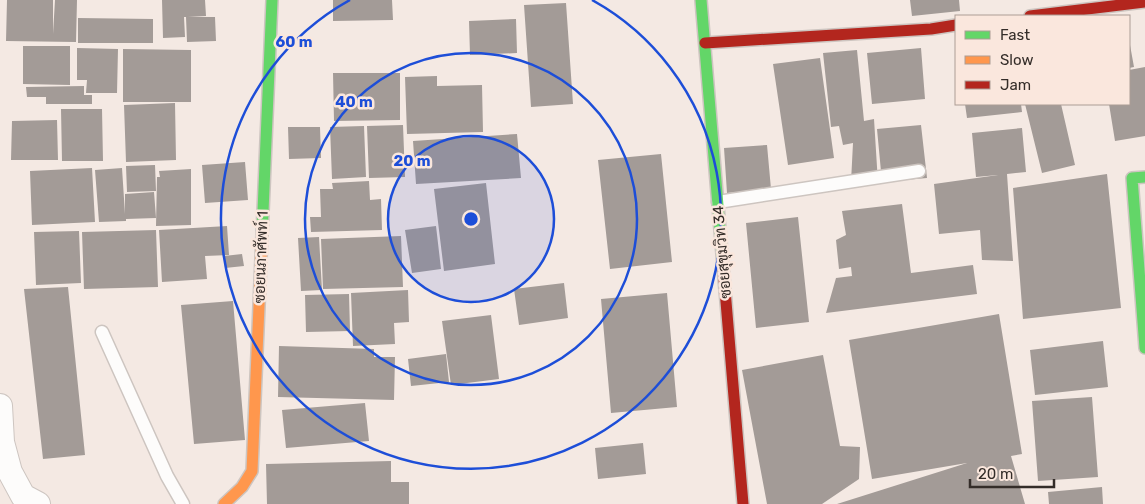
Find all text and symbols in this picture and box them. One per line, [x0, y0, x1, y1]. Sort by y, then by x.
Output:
legend [955, 15, 1130, 105]
text: Fast [1000, 26, 1030, 44]
text: 60 m [276, 33, 312, 51]
text: Slow [1000, 51, 1033, 69]
text: Jam [1000, 76, 1031, 94]
text: 40 m [335, 93, 373, 111]
text: 20 m [394, 152, 430, 170]
street label: ซอยสุขุมวิท 34 [709, 205, 737, 299]
street label: ซอยนภาศัพท์ 1 [249, 210, 272, 304]
centre of rings [462, 210, 480, 228]
scale bar [970, 456, 1054, 488]
text: 20 m [978, 465, 1013, 483]

